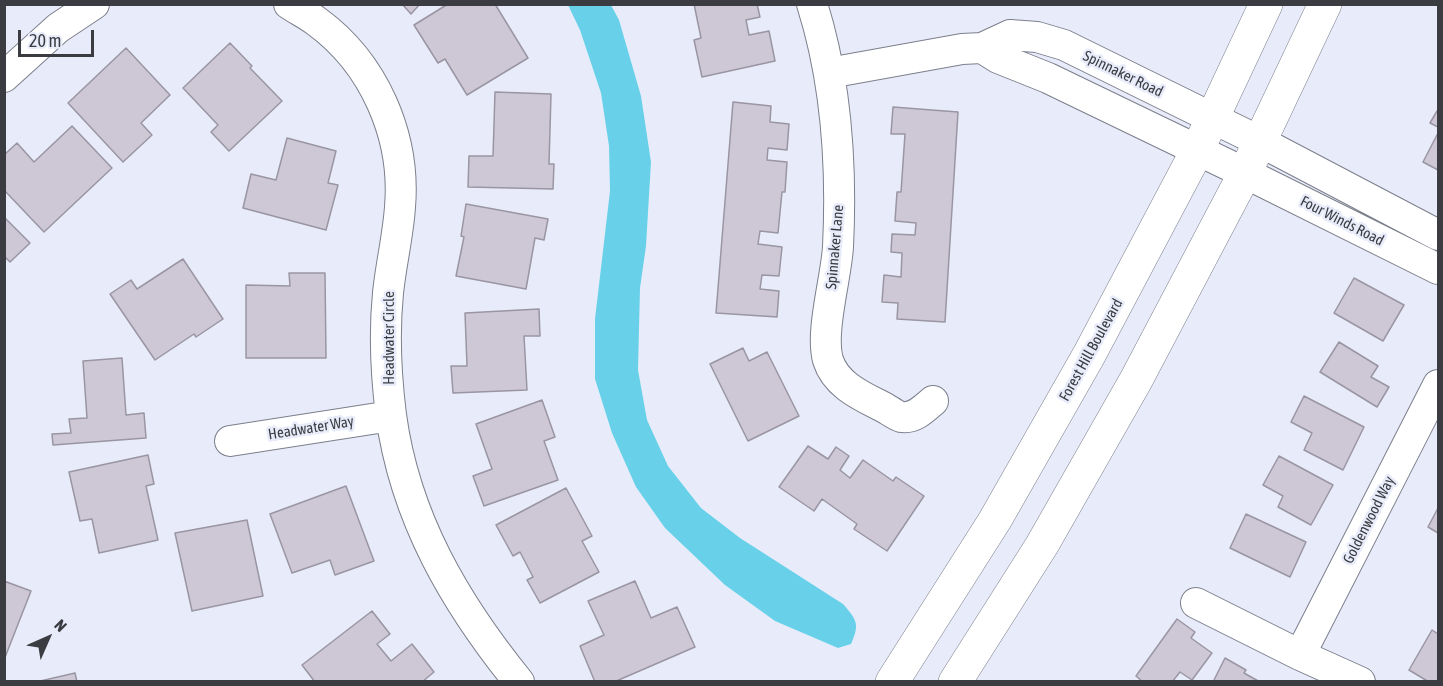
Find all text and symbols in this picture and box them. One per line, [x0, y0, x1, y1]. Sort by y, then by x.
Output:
scale bar [21, 18, 98, 56]
text: 20 m [29, 30, 61, 51]
street label: Spinnaker Road [1080, 47, 1166, 101]
street label: Four Winds Road [1297, 192, 1387, 250]
street label: Spinnaker Lane [822, 204, 848, 290]
street label: Headwater Circle [380, 291, 398, 385]
street label: Forest Hill Boulevard [1055, 296, 1127, 404]
street label: Headwater Way [267, 412, 355, 444]
street label: Goldenwood Way [1339, 473, 1399, 567]
north arrow [18, 608, 78, 668]
text: N [51, 616, 70, 635]

